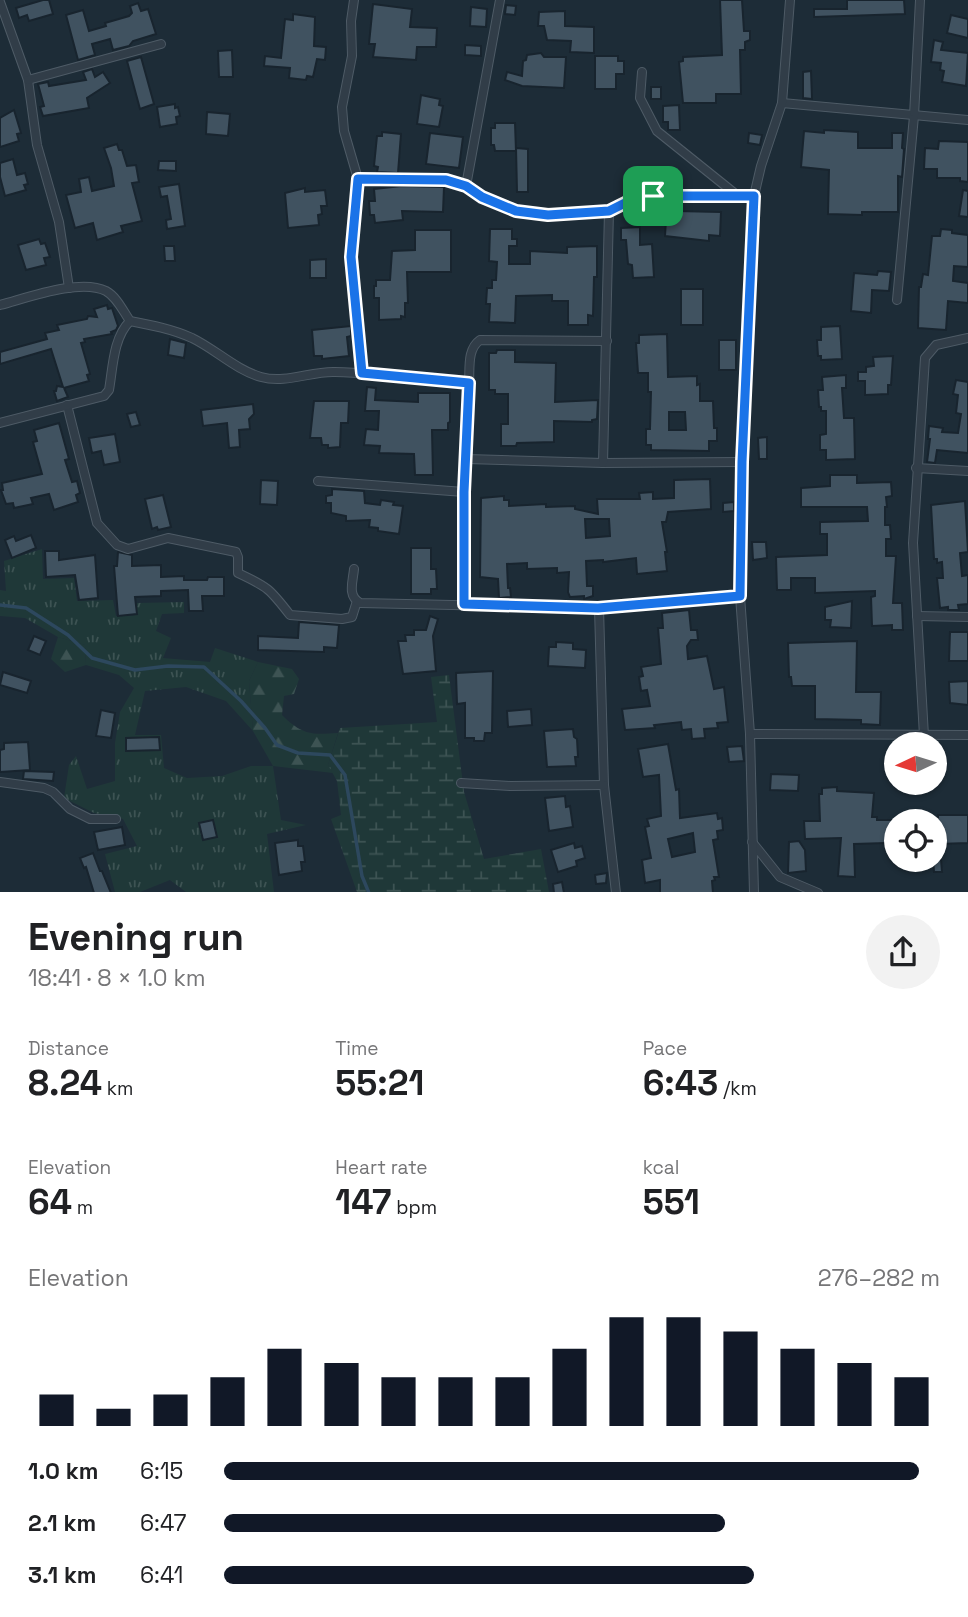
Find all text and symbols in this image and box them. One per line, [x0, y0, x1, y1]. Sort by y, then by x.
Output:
pin [623, 166, 683, 226]
icon: arrive [634, 177, 672, 215]
north arrow [884, 732, 947, 794]
map controls [884, 732, 947, 872]
button: locate [884, 809, 947, 872]
text: Evening run [28, 913, 244, 961]
button: share [866, 915, 940, 989]
text: 18:41 · 8 × 1.0 km [28, 963, 206, 993]
text: Distance [28, 1036, 109, 1061]
text: Time [335, 1036, 379, 1061]
text: Pace [643, 1036, 687, 1061]
text: 8.24 [28, 1061, 102, 1105]
text: 55:21 [335, 1061, 424, 1105]
text: 6:43 [643, 1061, 718, 1105]
text: km [102, 1076, 133, 1101]
text: /km [718, 1076, 757, 1101]
text: Elevation [28, 1155, 111, 1180]
text: Heart rate [335, 1155, 428, 1180]
text: kcal [643, 1155, 679, 1180]
text: 64 [28, 1180, 72, 1224]
text: 147 [335, 1180, 391, 1224]
text: 551 [643, 1180, 700, 1224]
text: m [72, 1195, 93, 1220]
text: bpm [391, 1195, 437, 1220]
text: Elevation [28, 1263, 129, 1293]
text: 276–282 m [818, 1263, 940, 1293]
text: 1.0 km [28, 1456, 98, 1486]
text: 6:15 [140, 1456, 183, 1486]
text: 2.1 km [28, 1508, 96, 1538]
text: 6:47 [140, 1508, 187, 1538]
text: 3.1 km [28, 1560, 97, 1590]
text: 6:41 [140, 1560, 183, 1590]

